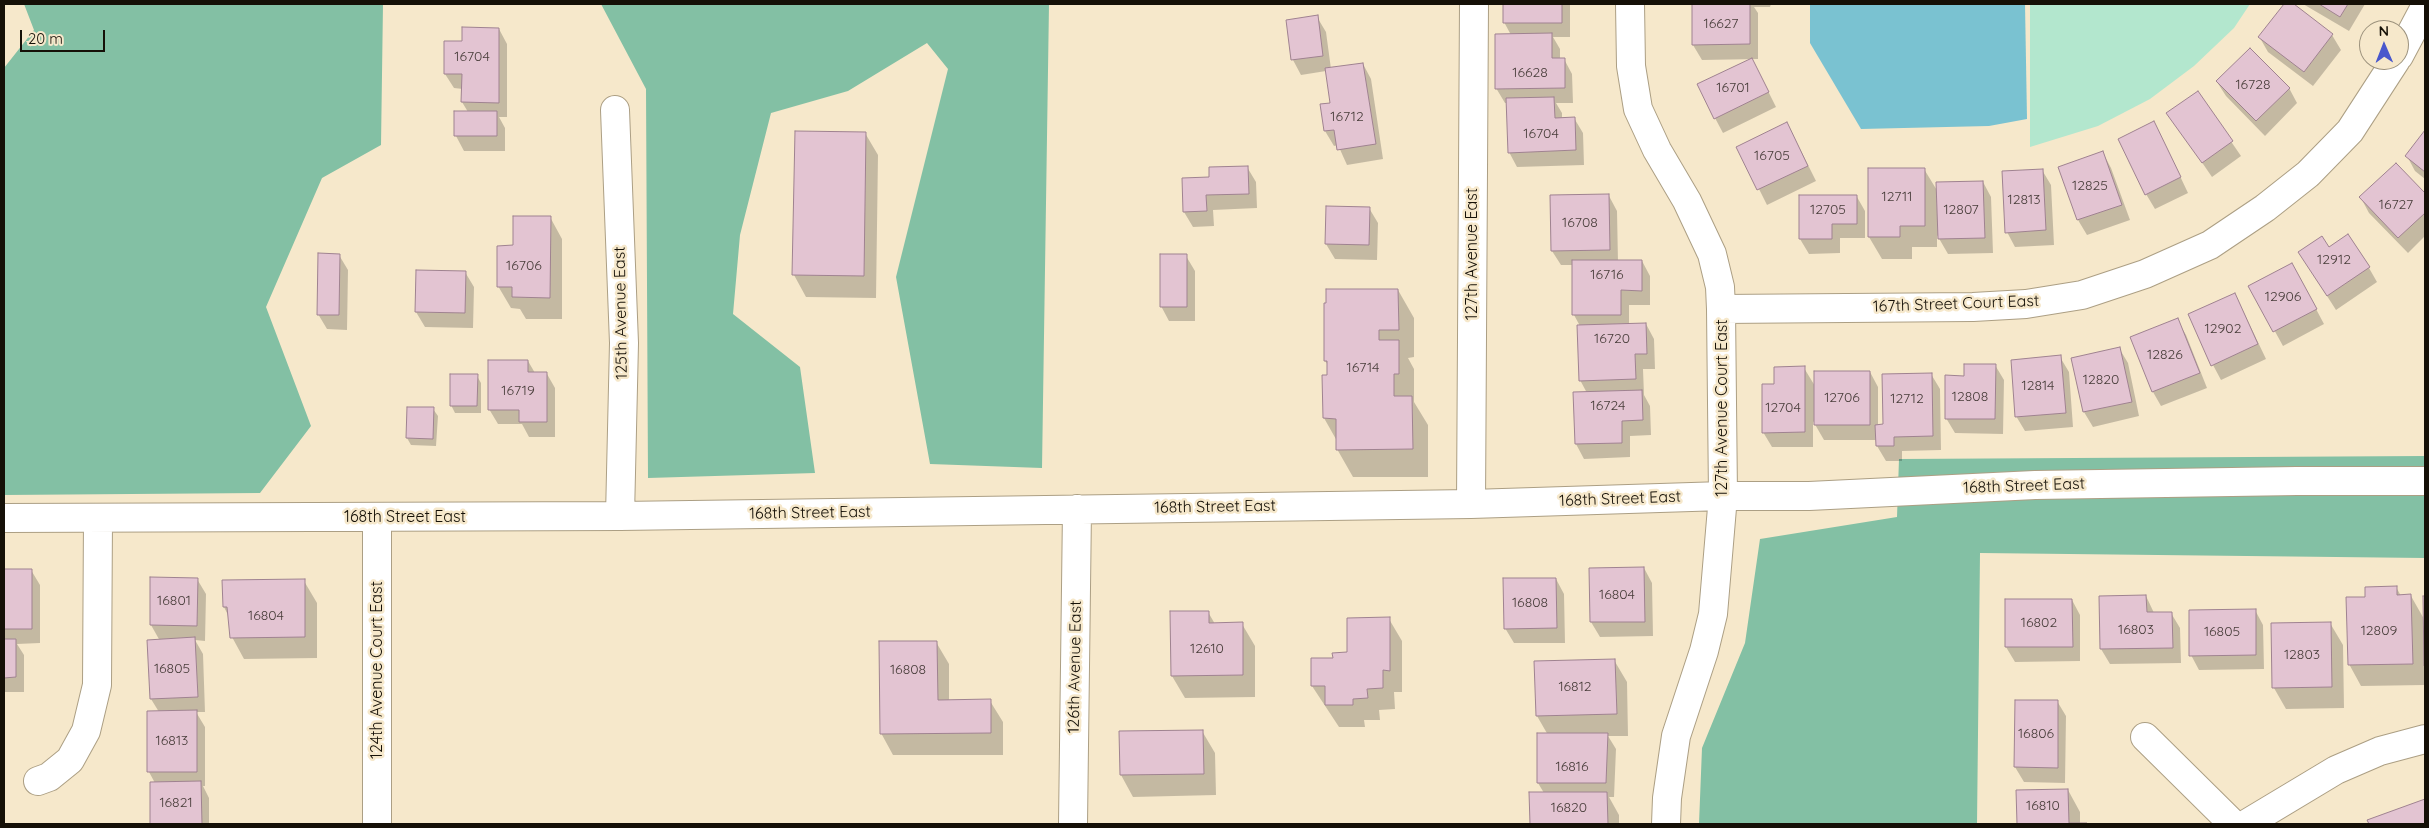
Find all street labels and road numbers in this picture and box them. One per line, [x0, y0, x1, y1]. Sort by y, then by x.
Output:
street label: 127th Avenue East [1462, 188, 1482, 320]
street label: 125th Avenue East [610, 246, 632, 380]
street label: 167th Street Court East [1872, 291, 2040, 317]
street label: 127th Avenue Court East [1712, 319, 1732, 497]
street label: 168th Street East [1963, 474, 2085, 498]
street label: 168th Street East [1559, 487, 1681, 511]
street label: 168th Street East [1154, 496, 1276, 518]
street label: 168th Street East [749, 502, 871, 524]
street label: 168th Street East [344, 507, 466, 527]
street label: 124th Avenue Court East [367, 581, 387, 759]
street label: 126th Avenue East [1064, 600, 1086, 734]

